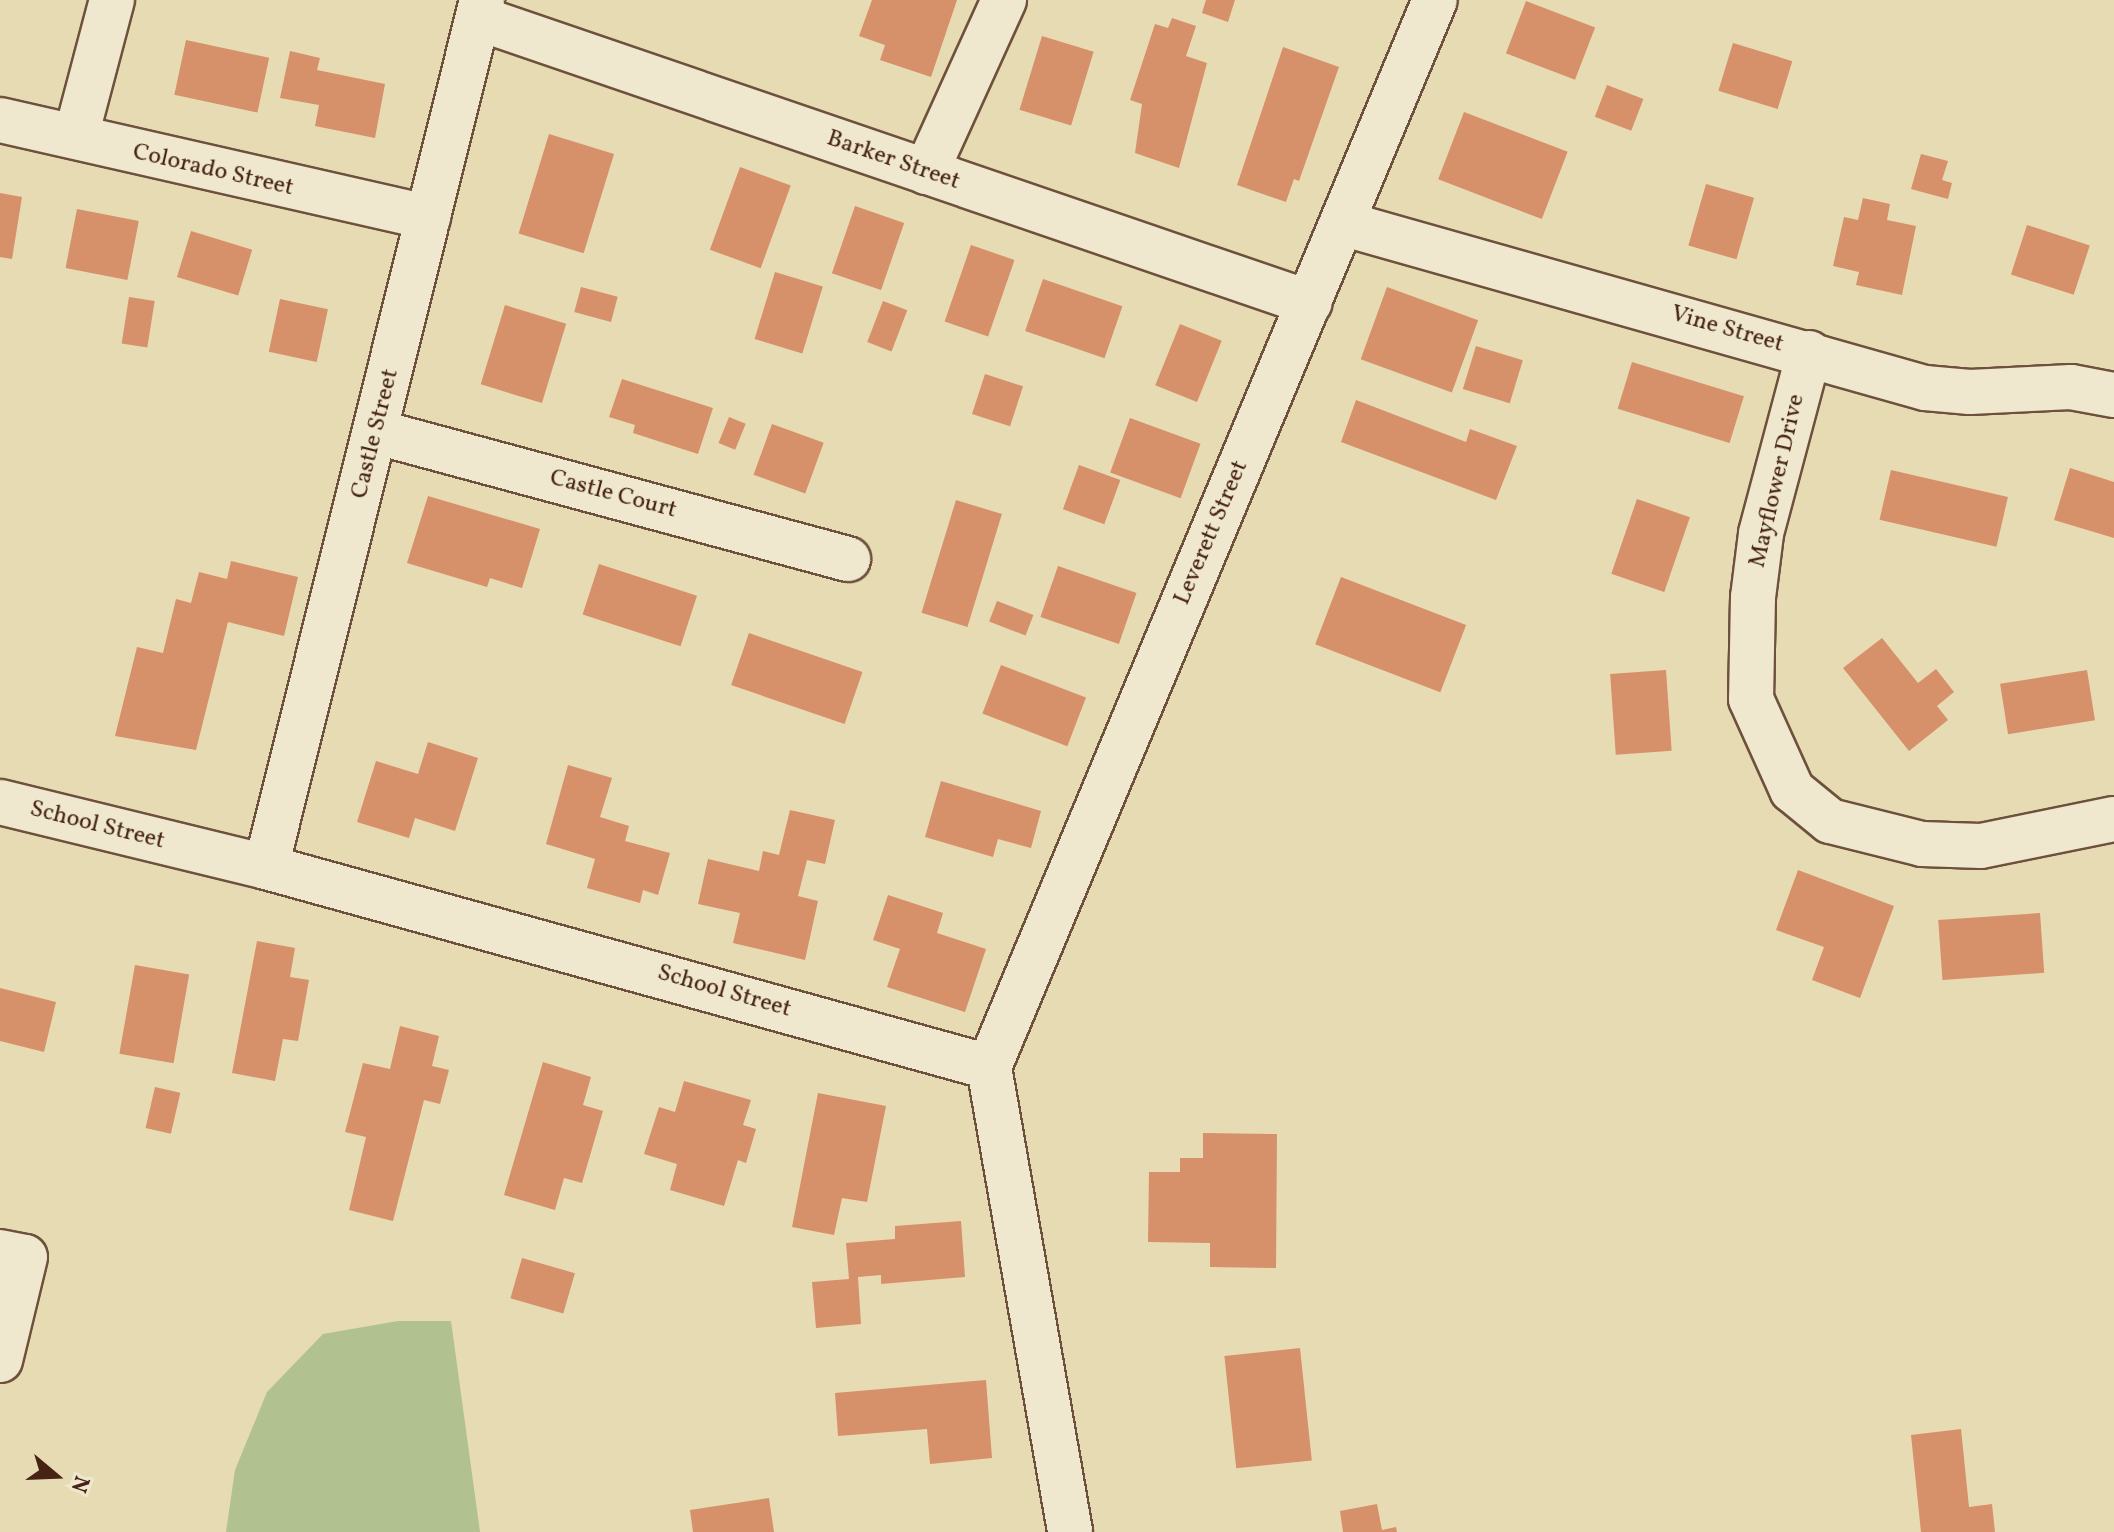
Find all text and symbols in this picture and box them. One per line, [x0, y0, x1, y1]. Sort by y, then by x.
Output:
street label: Barker Street [823, 125, 963, 197]
street label: Colorado Street [130, 139, 296, 203]
street label: Vine Street [1667, 300, 1787, 360]
street label: Castle Street [346, 366, 406, 502]
street label: Mayflower Drive [1744, 391, 1812, 571]
street label: Leverett Street [1169, 456, 1255, 610]
street label: Castle Court [546, 464, 680, 526]
street label: School Street [27, 795, 167, 857]
street label: School Street [654, 959, 794, 1025]
north arrow [16, 1436, 96, 1516]
text: N [62, 1471, 96, 1497]

